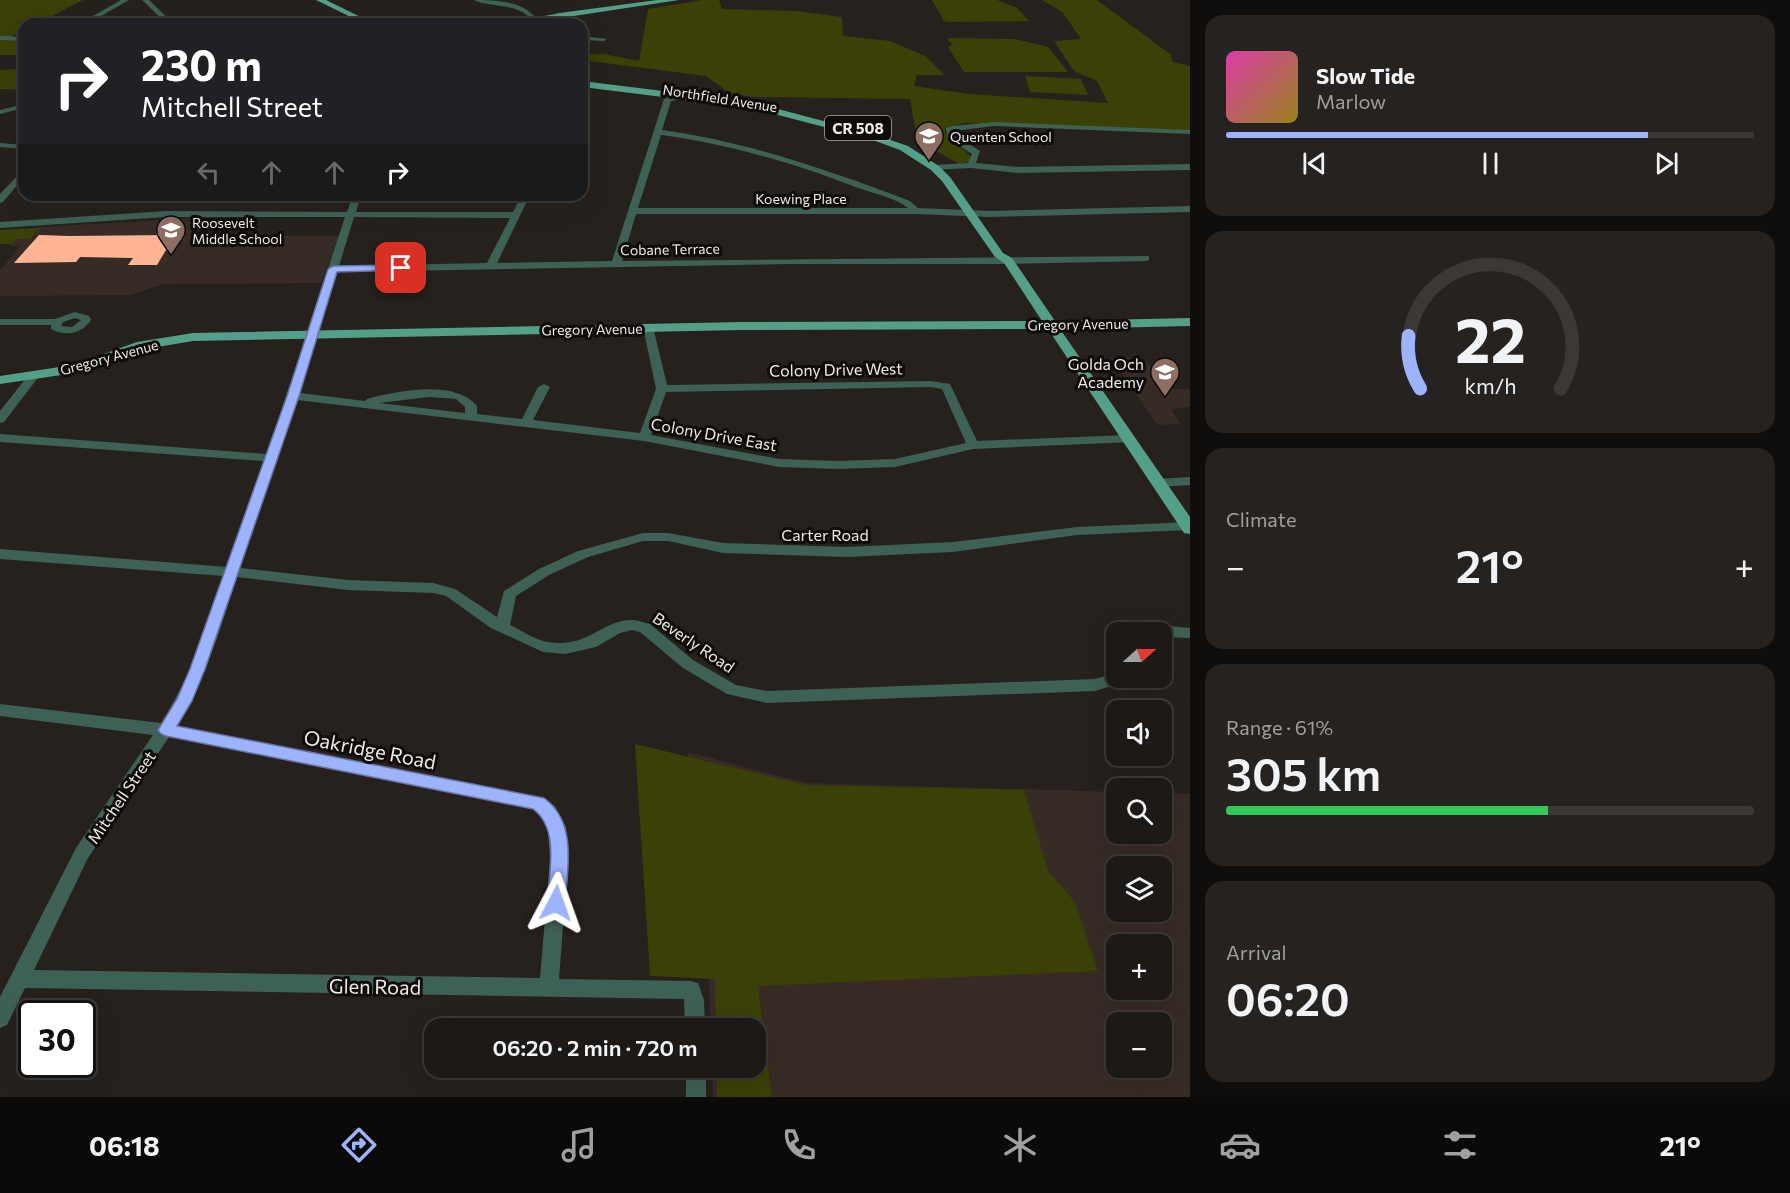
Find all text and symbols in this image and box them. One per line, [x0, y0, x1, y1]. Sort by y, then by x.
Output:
text: 230 m [141, 38, 262, 90]
icon: right [42, 42, 120, 120]
text: Slow Tide [1316, 62, 1415, 89]
street label: Northfield Avenue [661, 81, 779, 115]
text: Marlow [1316, 89, 1386, 113]
text: Mitchell Street [141, 90, 323, 123]
road number: CR 508 [825, 116, 891, 140]
school or university icon: Quenten School [913, 120, 945, 162]
place label: Quenten School [950, 128, 1052, 145]
icon: previous [1298, 147, 1331, 180]
icon: pause [1474, 147, 1507, 180]
icon: next [1650, 147, 1683, 180]
icon: left [192, 156, 225, 189]
icon: ahead [255, 156, 288, 189]
icon: ahead [318, 156, 351, 189]
icon: right [381, 156, 414, 189]
street label: Koewing Place [755, 190, 847, 207]
school or university icon: Roosevelt Middle School [155, 214, 187, 256]
place label: Roosevelt Middle School [192, 214, 282, 247]
street label: Cobane Terrace [620, 240, 720, 258]
pin [375, 242, 426, 293]
icon: arrive [384, 251, 417, 284]
text: 22 [1454, 300, 1526, 376]
street label: Gregory Avenue [1027, 315, 1129, 333]
street label: Gregory Avenue [541, 320, 643, 338]
street label: Gregory Avenue [58, 336, 160, 378]
place label: Golda Och Academy [1068, 354, 1144, 391]
school or university icon: Golda Och Academy [1149, 356, 1181, 398]
street label: Colony Drive West [769, 358, 903, 380]
text: km/h [1464, 373, 1516, 399]
street label: Colony Drive East [649, 414, 779, 455]
text: Climate [1226, 507, 1296, 531]
street label: Carter Road [781, 525, 869, 544]
text: 21° [1456, 537, 1524, 592]
text: − [1226, 545, 1245, 586]
text: + [1735, 545, 1754, 586]
street label: Beverly Road [650, 608, 738, 676]
north arrow [1106, 622, 1172, 688]
map controls [1106, 622, 1172, 1078]
button: sound [1106, 700, 1172, 766]
text: Range · 61% [1226, 715, 1333, 739]
street label: Oakridge Road [302, 724, 438, 774]
text: 305 km [1226, 745, 1381, 800]
street label: Mitchell Street [83, 747, 159, 847]
button: search [1106, 778, 1172, 844]
button: layers [1106, 856, 1172, 922]
position arrow [524, 871, 588, 935]
button: + [1106, 934, 1172, 1000]
text: Arrival [1226, 940, 1287, 964]
text: 06:20 [1226, 970, 1350, 1025]
street label: Glen Road [329, 973, 421, 999]
speed limit sign: 30 [18, 1000, 96, 1078]
button: − [1106, 1012, 1172, 1078]
text: 06:20 · 2 min · 720 m [492, 1034, 698, 1061]
icon: directions [338, 1124, 380, 1166]
icon: music [558, 1124, 600, 1166]
icon: phone [778, 1124, 820, 1166]
icon: climate [999, 1124, 1041, 1166]
icon: car [1219, 1124, 1261, 1166]
icon: filters [1439, 1124, 1481, 1166]
text: 06:18 [89, 1129, 160, 1162]
text: 21° [1659, 1129, 1701, 1162]

